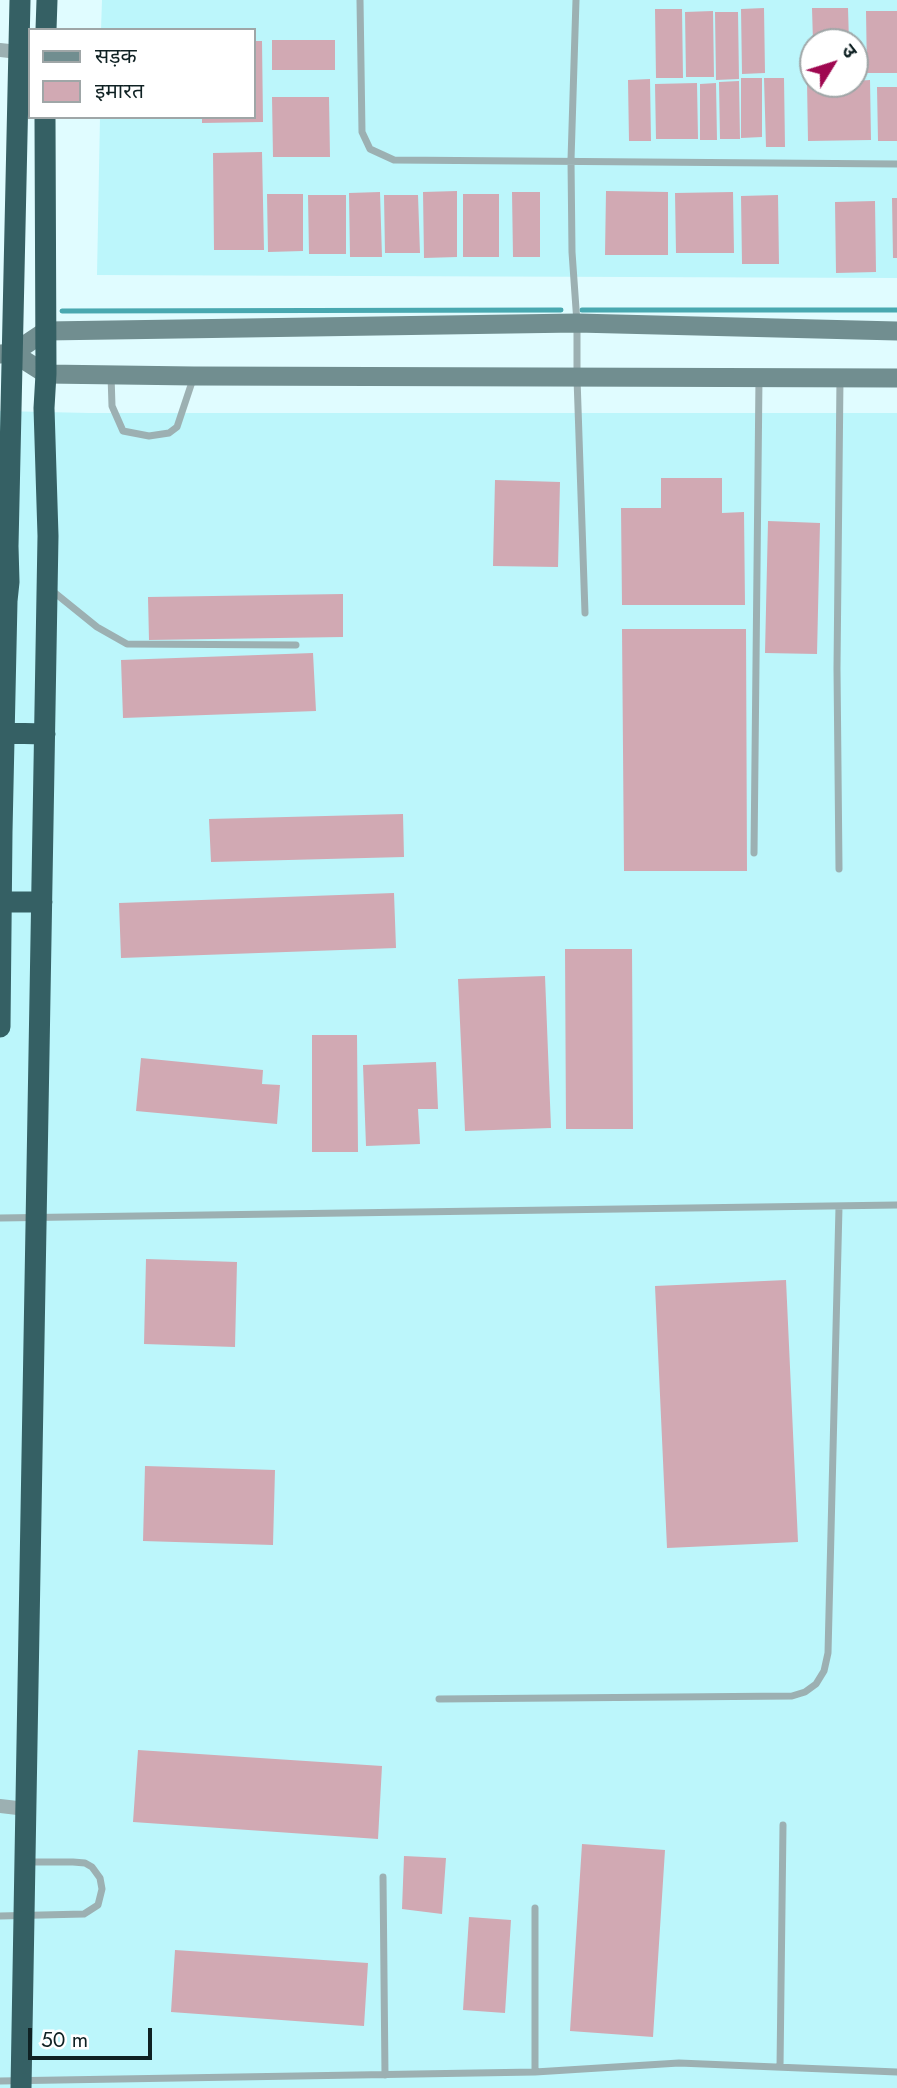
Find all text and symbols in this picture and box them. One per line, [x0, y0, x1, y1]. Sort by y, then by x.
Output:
legend [28, 28, 256, 119]
north arrow [799, 28, 869, 98]
text: उ [835, 38, 863, 64]
text: सड़क [95, 41, 137, 71]
text: इमारत [95, 76, 144, 106]
scale bar [32, 2014, 156, 2058]
text: 50 m [41, 2025, 88, 2055]

